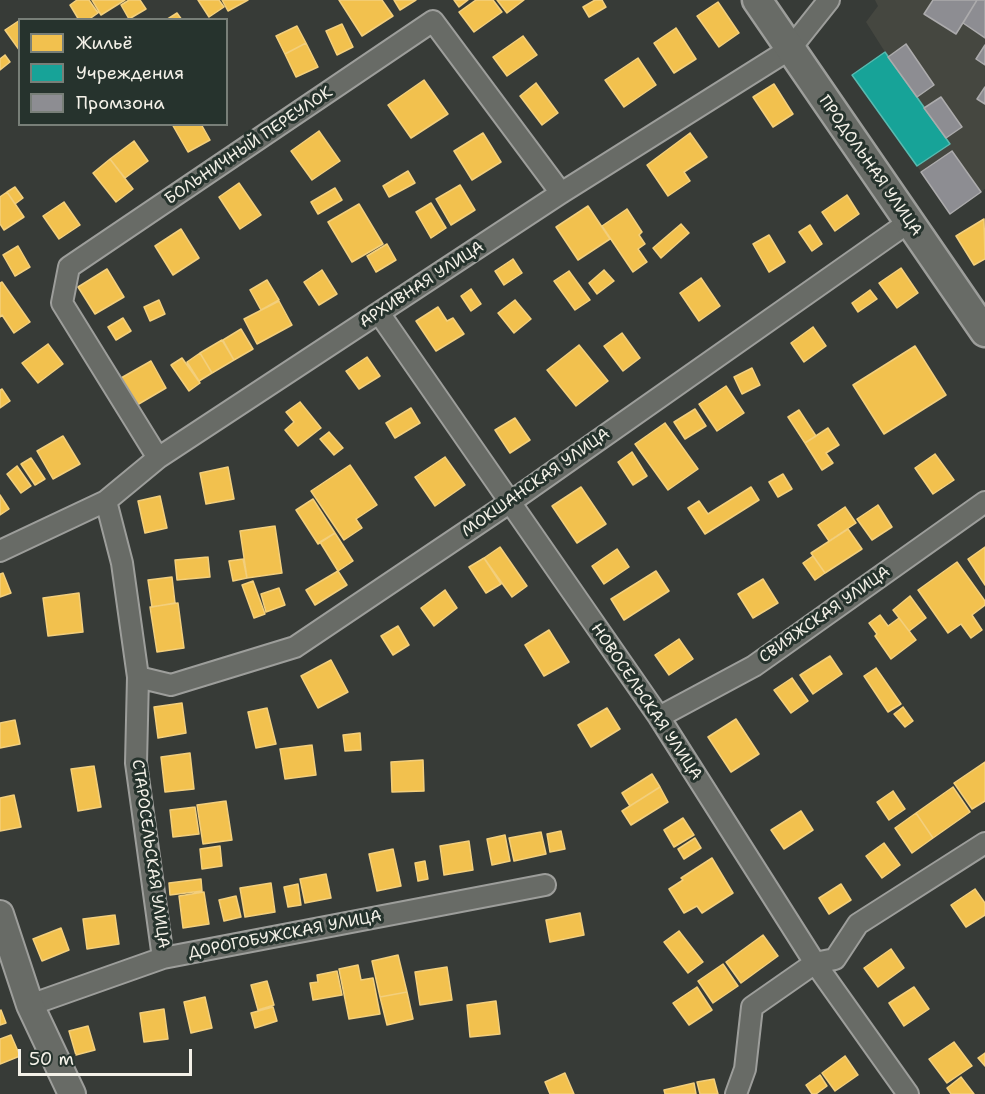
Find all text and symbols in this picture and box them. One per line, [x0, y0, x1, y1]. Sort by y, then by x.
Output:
legend [18, 18, 228, 126]
text: Жильё [76, 31, 133, 55]
text: Учреждения [76, 61, 184, 85]
street label: БОЛЬНИЧНЫЙ ПЕРЕУЛОК [162, 83, 336, 209]
text: Промзона [76, 91, 165, 115]
street label: ПРОДОЛЬНАЯ УЛИЦА [814, 92, 926, 240]
street label: АРХИВНАЯ УЛИЦА [356, 238, 488, 332]
street label: МОКШАНСКАЯ УЛИЦА [458, 425, 614, 541]
street label: СВИЯЖСКАЯ УЛИЦА [756, 563, 894, 667]
street label: НОВОСЕЛЬСКАЯ УЛИЦА [586, 620, 706, 784]
street label: СТАРОСЕЛЬСКАЯ УЛИЦА [127, 758, 173, 950]
street label: ДОРОГОБУЖСКАЯ УЛИЦА [186, 907, 384, 963]
scale bar [21, 1037, 195, 1075]
text: 50 m [29, 1047, 74, 1071]

